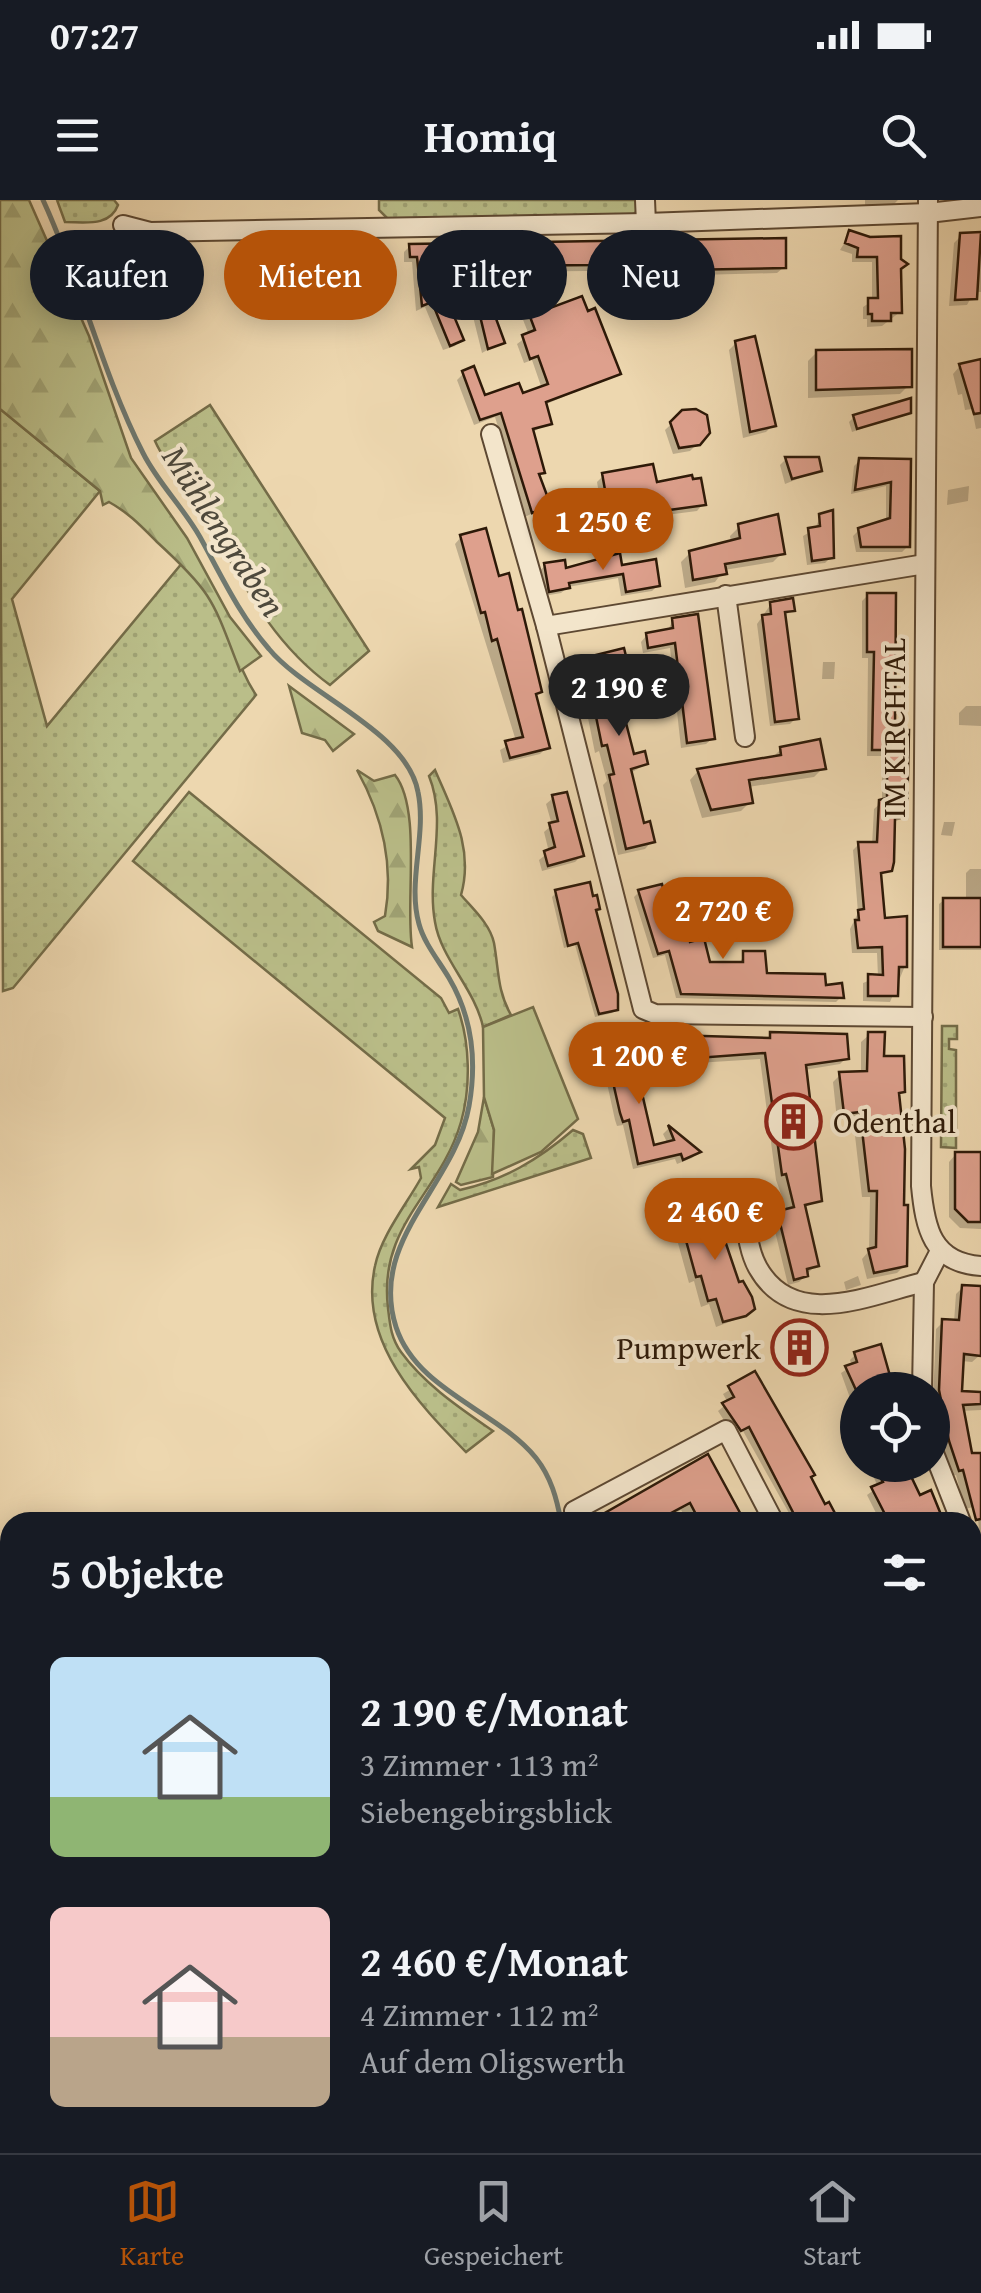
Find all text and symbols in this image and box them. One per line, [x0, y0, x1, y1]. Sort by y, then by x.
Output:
text: 07:27 [50, 7, 140, 63]
text: Homiq [424, 103, 557, 168]
icon: menu [50, 108, 105, 163]
icon: search [876, 108, 931, 163]
chip: Kaufen [30, 230, 204, 320]
chip: Mieten [224, 230, 397, 320]
chip: Filter [417, 230, 567, 320]
chip: Neu [587, 230, 715, 320]
water label: Mühlengraben [150, 435, 299, 627]
pin: 1 250 € [511, 488, 695, 573]
text: 1 250 € [555, 497, 651, 544]
street label: IM KIRCHTAL [870, 638, 917, 818]
pin: 2 190 € [527, 654, 711, 739]
text: 2 190 € [571, 663, 667, 710]
pin: 2 720 € [631, 877, 815, 962]
text: 2 720 € [675, 886, 771, 933]
pin: 1 200 € [547, 1022, 731, 1107]
text: 1 200 € [591, 1031, 687, 1078]
building icon: Odenthal [764, 1092, 824, 1152]
place label: Odenthal [833, 1098, 956, 1145]
pin: 2 460 € [623, 1178, 807, 1263]
text: 2 460 € [667, 1187, 763, 1234]
building icon: Pumpwerk [770, 1318, 830, 1378]
place label: Pumpwerk [617, 1324, 762, 1371]
map controls [840, 1372, 950, 1482]
button: locate [840, 1372, 950, 1482]
text: 5 Objekte [50, 1542, 224, 1603]
icon: filters [877, 1545, 932, 1600]
text: 2 190 €/Monat [360, 1680, 628, 1741]
icon: home [130, 1697, 250, 1817]
text: 3 Zimmer · 113 m² [360, 1741, 598, 1788]
text: Siebengebirgsblick [360, 1788, 612, 1835]
text: 2 460 €/Monat [360, 1930, 628, 1991]
icon: home [130, 1947, 250, 2067]
text: 4 Zimmer · 112 m² [360, 1991, 598, 2038]
text: Auf dem Oligswerth [360, 2038, 625, 2085]
tab: Karte [120, 2174, 184, 2275]
tab: Gespeichert [424, 2174, 563, 2275]
tab: Start [803, 2174, 861, 2275]

